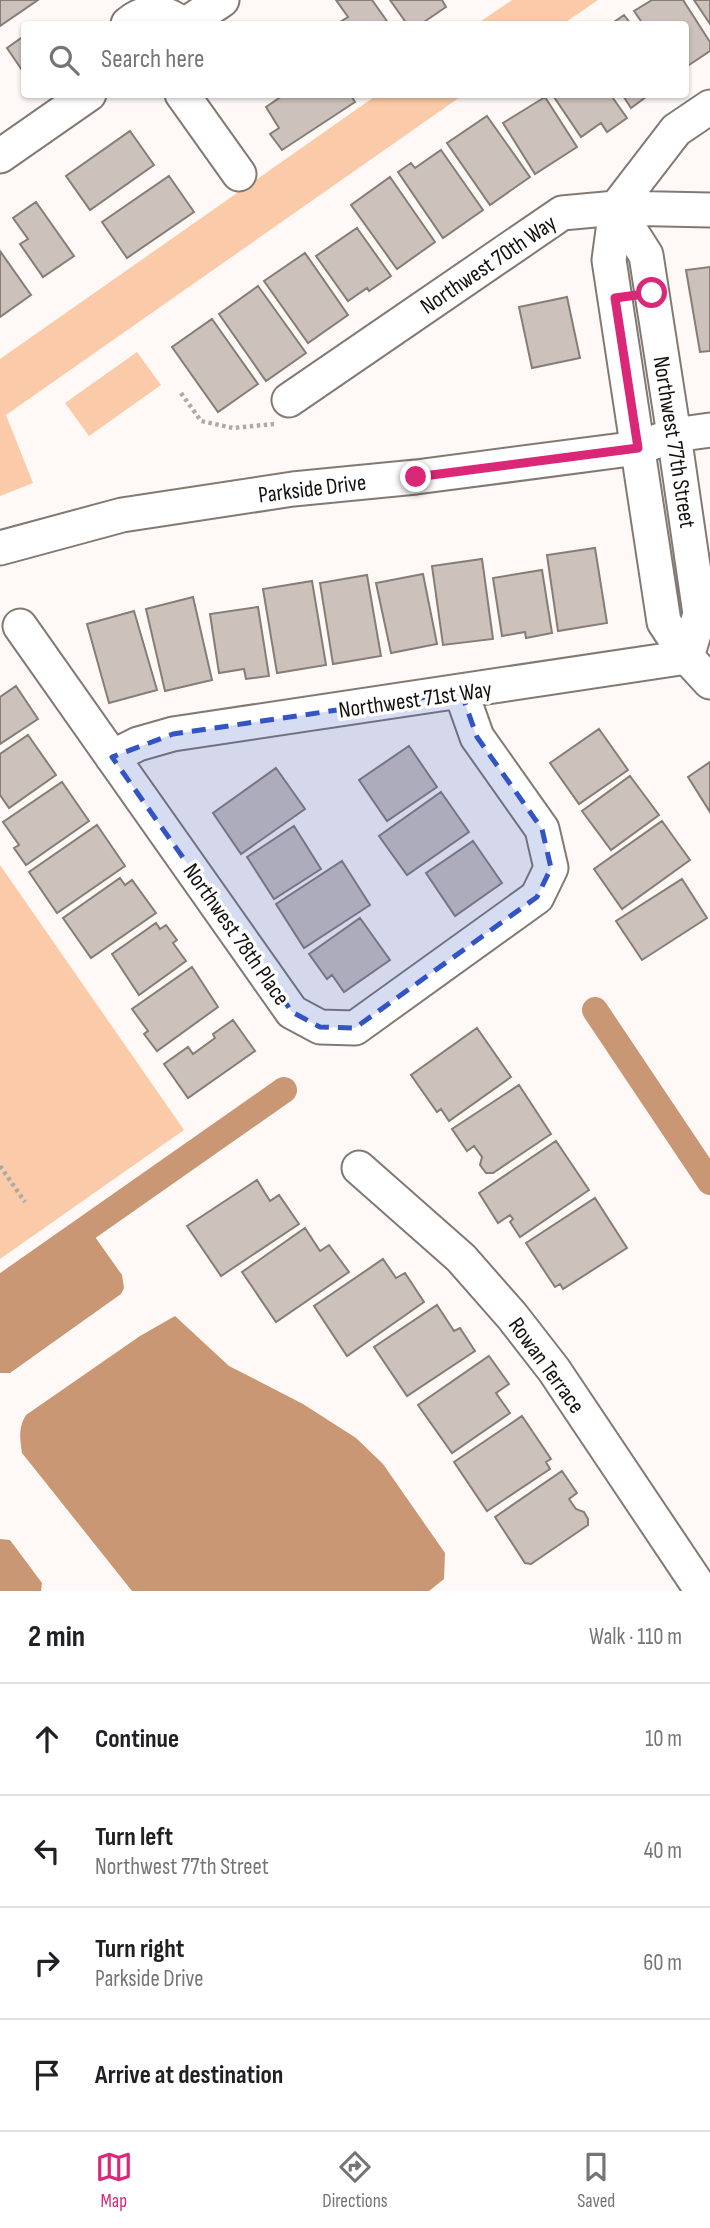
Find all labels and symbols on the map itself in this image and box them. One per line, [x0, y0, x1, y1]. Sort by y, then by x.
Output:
street label: Northwest 70th Way [415, 209, 562, 321]
route start [636, 277, 667, 308]
street label: Northwest 77th Street [647, 354, 701, 530]
route end [400, 461, 431, 492]
street label: Parkside Drive [257, 468, 368, 510]
street label: Northwest 71st Way [337, 675, 494, 725]
street label: Northwest 78th Place [177, 858, 296, 1011]
street label: Rowan Terrace [502, 1312, 590, 1419]

